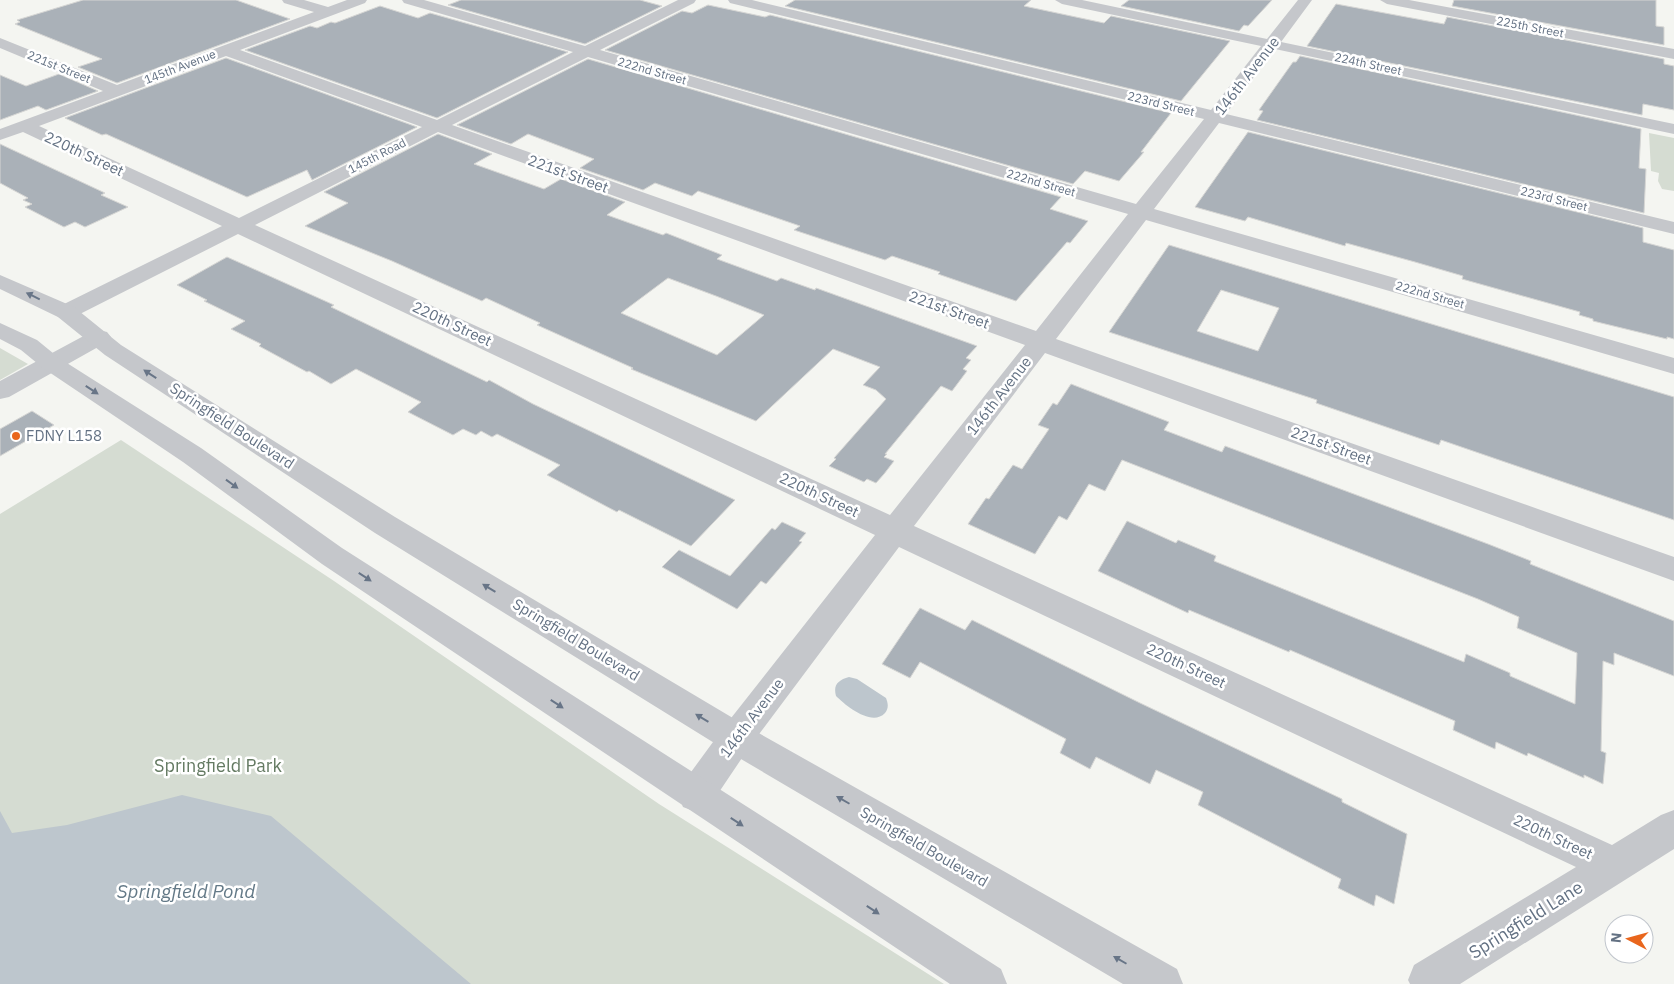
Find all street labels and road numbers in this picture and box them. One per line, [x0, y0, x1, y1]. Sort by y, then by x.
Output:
street label: 225th Street [1495, 13, 1565, 40]
street label: 146th Avenue [1210, 33, 1283, 119]
street label: 145th Avenue [142, 46, 218, 87]
street label: 221st Street [25, 47, 93, 86]
street label: 224th Street [1333, 49, 1403, 78]
street label: 222nd Street [616, 54, 688, 88]
street label: 223rd Street [1126, 88, 1196, 119]
street label: 220th Street [41, 127, 127, 180]
street label: 145th Road [345, 135, 408, 177]
street label: 221st Street [525, 150, 611, 197]
street label: 222nd Street [1005, 166, 1077, 200]
street label: 223rd Street [1519, 183, 1589, 214]
street label: 222nd Street [1394, 278, 1466, 312]
street label: 221st Street [906, 286, 992, 333]
street label: 220th Street [409, 297, 495, 350]
street label: 146th Avenue [962, 353, 1035, 439]
street label: Springfield Boulevard [167, 378, 298, 473]
street label: 221st Street [1288, 422, 1374, 469]
street label: 220th Street [776, 468, 862, 521]
street label: Springfield Boulevard [509, 594, 643, 685]
street label: 220th Street [1143, 639, 1229, 692]
street label: 146th Avenue [716, 674, 788, 761]
street label: Springfield Boulevard [857, 802, 992, 891]
street label: 220th Street [1510, 810, 1596, 863]
street label: Springfield Lane [1464, 875, 1587, 964]

